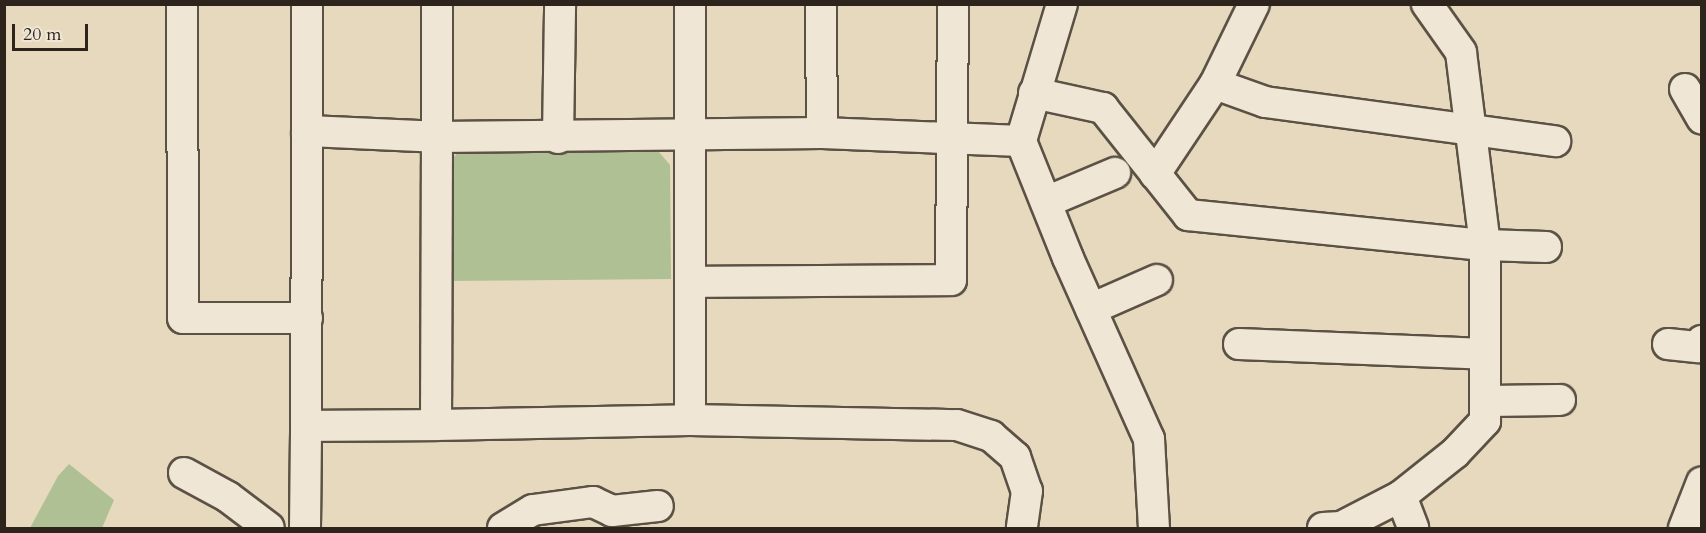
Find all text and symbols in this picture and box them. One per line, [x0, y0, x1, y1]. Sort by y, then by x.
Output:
scale bar [15, 12, 92, 50]
text: 20 m [23, 22, 62, 47]

